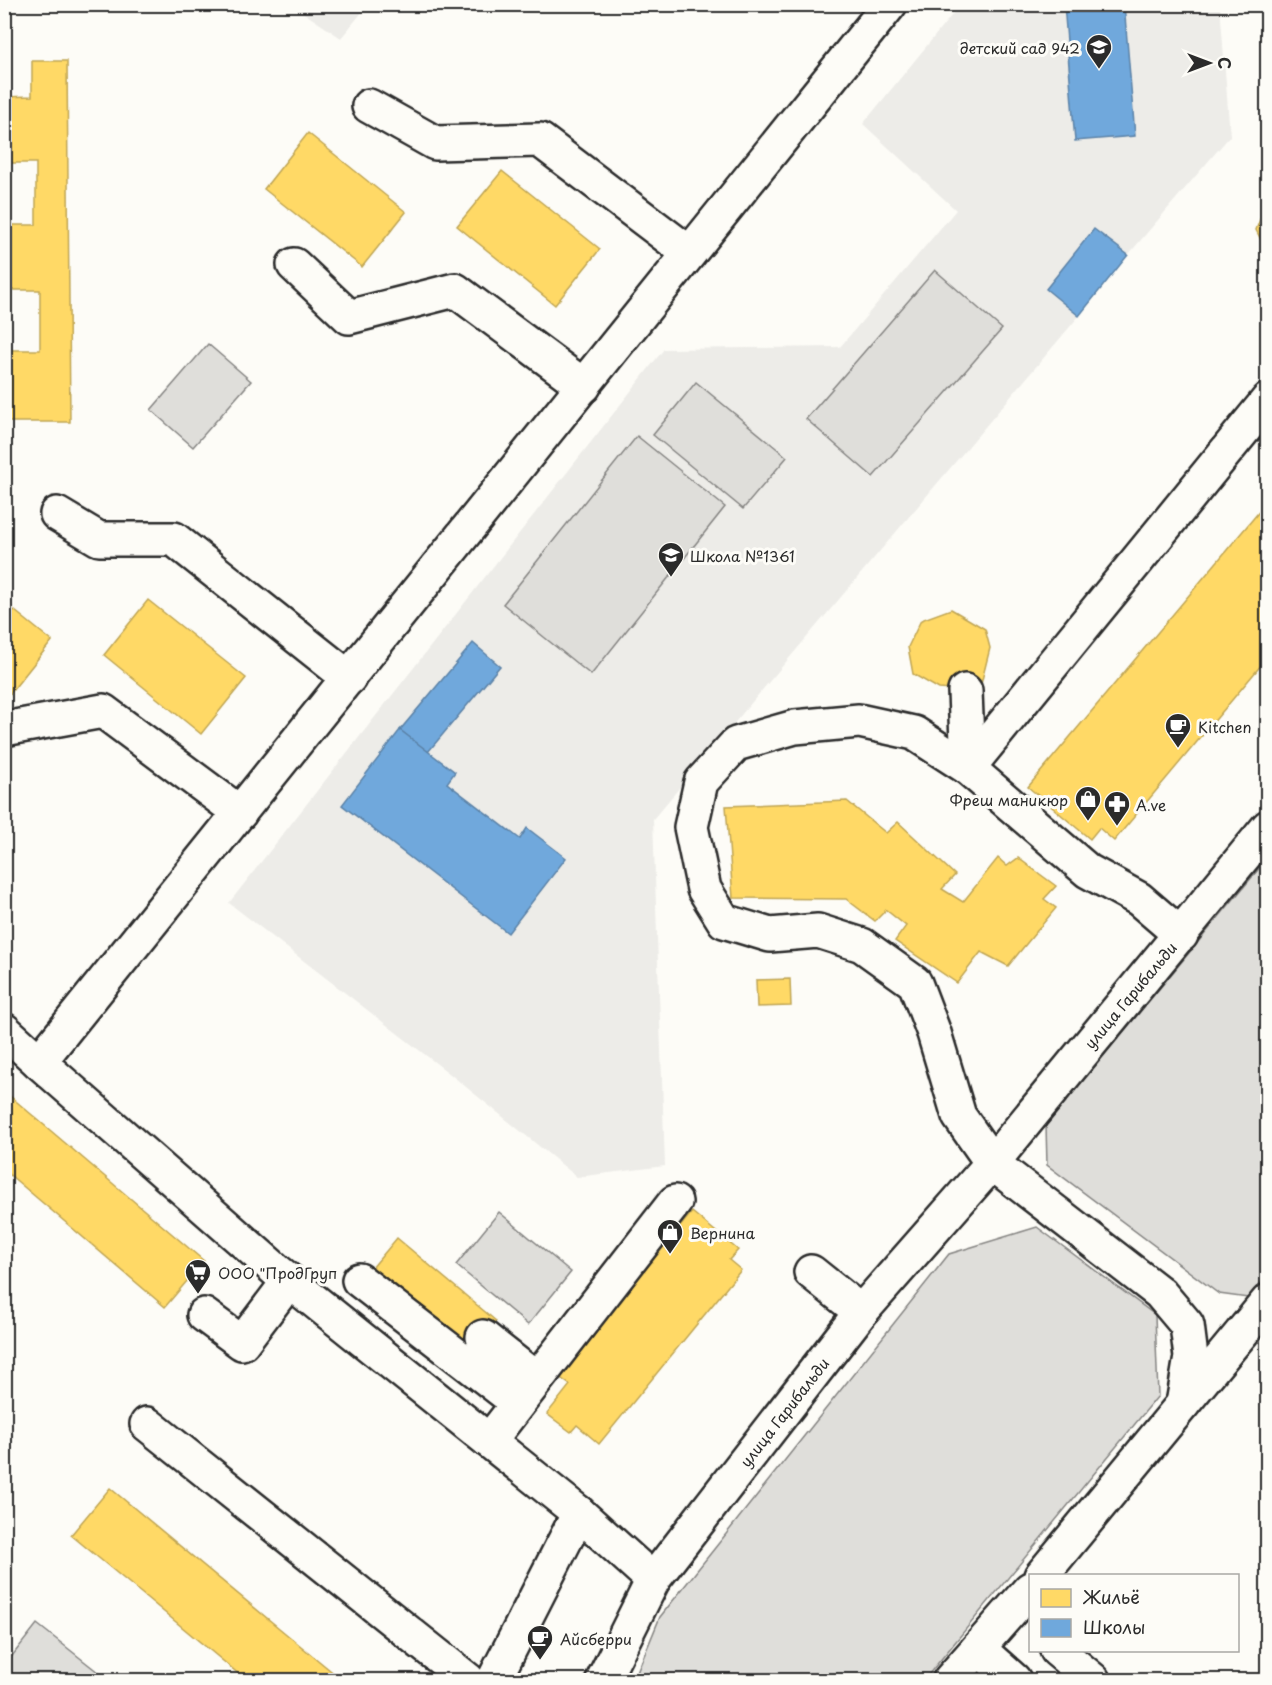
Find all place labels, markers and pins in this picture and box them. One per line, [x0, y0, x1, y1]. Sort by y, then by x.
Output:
school or university icon: детский сад 942 [1084, 32, 1114, 70]
place label: детский сад 942 [960, 36, 1080, 59]
school or university icon: Школа №1361 [656, 540, 686, 578]
place label: Школа №1361 [690, 544, 795, 567]
cafe icon: Kitchen [1163, 711, 1193, 749]
place label: Kitchen [1198, 715, 1252, 738]
shop icon: Фреш маникюр [1073, 784, 1103, 822]
place label: Фреш маникюр [950, 788, 1068, 811]
pharmacy icon: A.ve [1102, 789, 1132, 827]
place label: A.ve [1136, 793, 1166, 816]
shop icon: Вернина [655, 1217, 685, 1255]
place label: Вернина [690, 1221, 756, 1244]
supermarket icon: ООО "ПродГруп [183, 1257, 213, 1295]
place label: ООО "ПродГруп [218, 1261, 337, 1284]
cafe icon: Айсберри [525, 1623, 555, 1661]
place label: Айсберри [560, 1627, 632, 1650]

